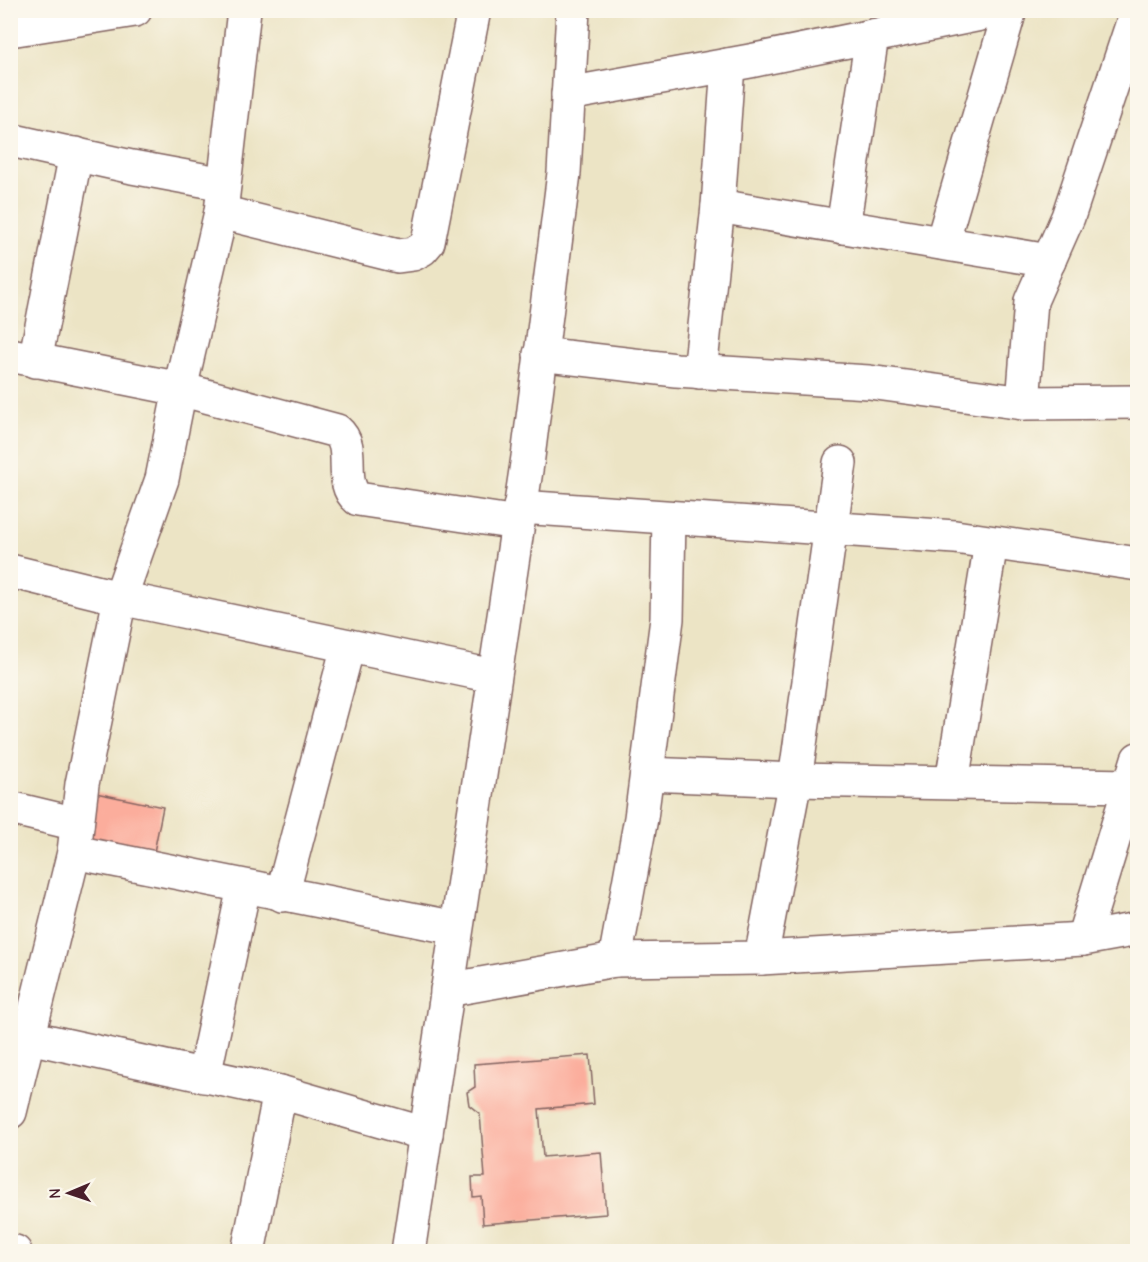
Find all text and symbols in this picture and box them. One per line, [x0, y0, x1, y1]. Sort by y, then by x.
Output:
north arrow [39, 1163, 99, 1223]
text: N [46, 1188, 64, 1199]

